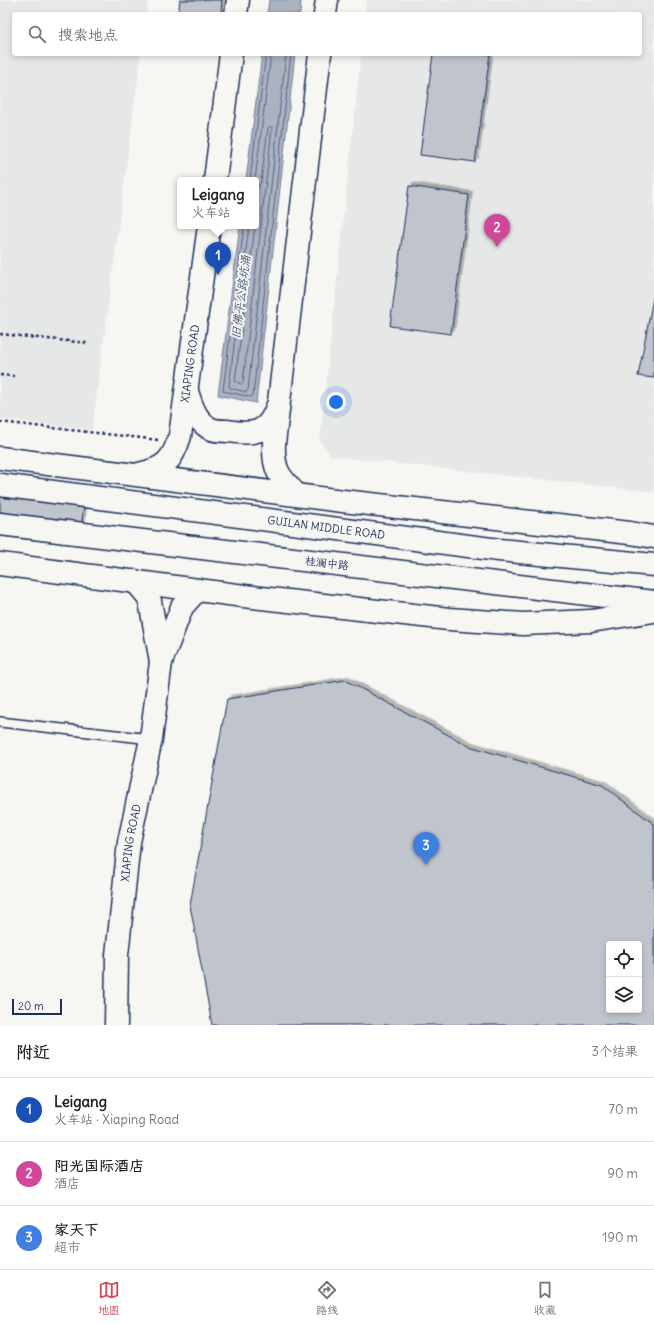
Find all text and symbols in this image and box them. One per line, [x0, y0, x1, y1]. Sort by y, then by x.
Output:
search box [12, 12, 642, 56]
icon: search [26, 23, 48, 45]
text: 搜索地点 [58, 25, 118, 44]
popup [177, 177, 259, 229]
text: Leigang [191, 185, 245, 204]
text: 火车站 [191, 204, 230, 221]
pin: 2 [484, 214, 510, 247]
pin: 1 [205, 242, 231, 275]
water label: 旧佛平公路坑涌 [228, 253, 253, 340]
street label: XIAPING ROAD [178, 324, 202, 404]
your location [326, 392, 346, 412]
street label: GUILAN MIDDLE ROAD [267, 513, 386, 542]
street label: 桂澜中路 [304, 553, 350, 573]
street label: XIAPING ROAD [118, 803, 144, 882]
pin: 3 [413, 832, 439, 865]
map controls [606, 941, 642, 1013]
button: locate [606, 941, 642, 977]
button: layers [606, 977, 642, 1013]
scale bar [12, 997, 62, 1016]
text: 20 m [18, 999, 44, 1013]
text: 附近 [16, 1041, 50, 1063]
text: 3个结果 [592, 1043, 638, 1060]
text: Leigang [54, 1092, 107, 1111]
text: 1 [26, 1101, 32, 1118]
text: 70 m [609, 1101, 638, 1118]
text: 火车站 · Xiaping Road [54, 1111, 179, 1128]
text: 阳光国际酒店 [54, 1156, 144, 1175]
text: 2 [25, 1165, 33, 1182]
text: 90 m [607, 1165, 638, 1182]
text: 酒店 [54, 1175, 80, 1192]
text: 家天下 [54, 1220, 99, 1239]
text: 3 [25, 1229, 33, 1246]
text: 190 m [602, 1229, 638, 1246]
text: 超市 [54, 1239, 80, 1256]
tab: 地图 [98, 1279, 120, 1317]
tab: 路线 [316, 1279, 338, 1317]
tab: 收藏 [534, 1279, 556, 1317]

